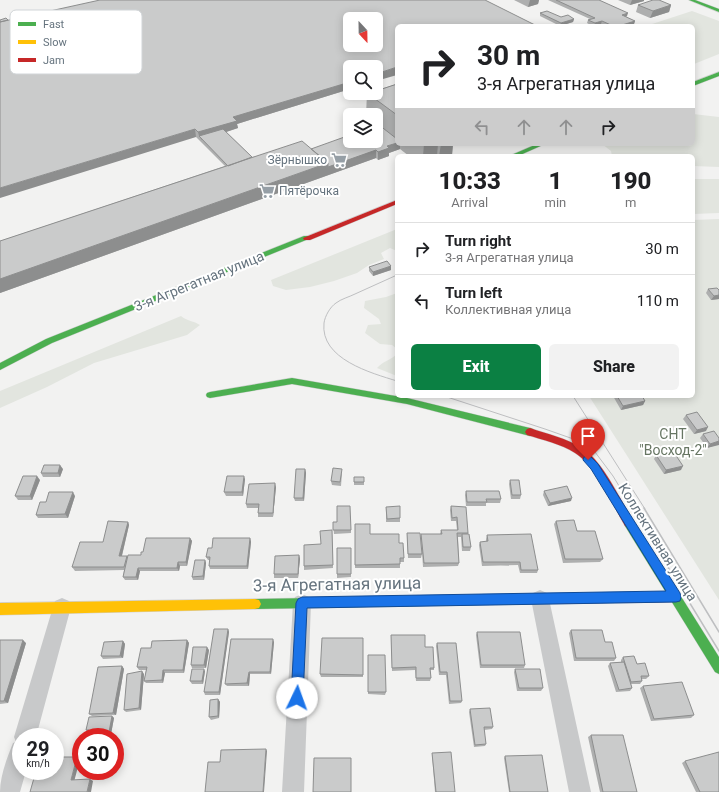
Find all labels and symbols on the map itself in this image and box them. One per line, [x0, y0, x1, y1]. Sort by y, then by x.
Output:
legend [10, 10, 142, 74]
north arrow [343, 12, 383, 52]
text: Fast [43, 18, 65, 31]
text: Slow [43, 36, 67, 49]
text: Jam [43, 54, 65, 67]
supermarket icon: Зёрнышко [330, 151, 348, 169]
place label: Зёрнышко [268, 153, 327, 167]
supermarket icon: Пятёрочка [258, 182, 276, 200]
place label: Пятёрочка [279, 184, 339, 198]
street label: 3-я Агрегатная улица [132, 248, 266, 314]
pin [571, 419, 605, 460]
park label: СНТ "Восход-2" [639, 426, 707, 458]
street label: Коллективная улица [615, 480, 701, 604]
street label: 3-я Агрегатная улица [253, 573, 421, 595]
position arrow [276, 677, 318, 719]
speed limit sign: 30 [72, 728, 124, 780]

